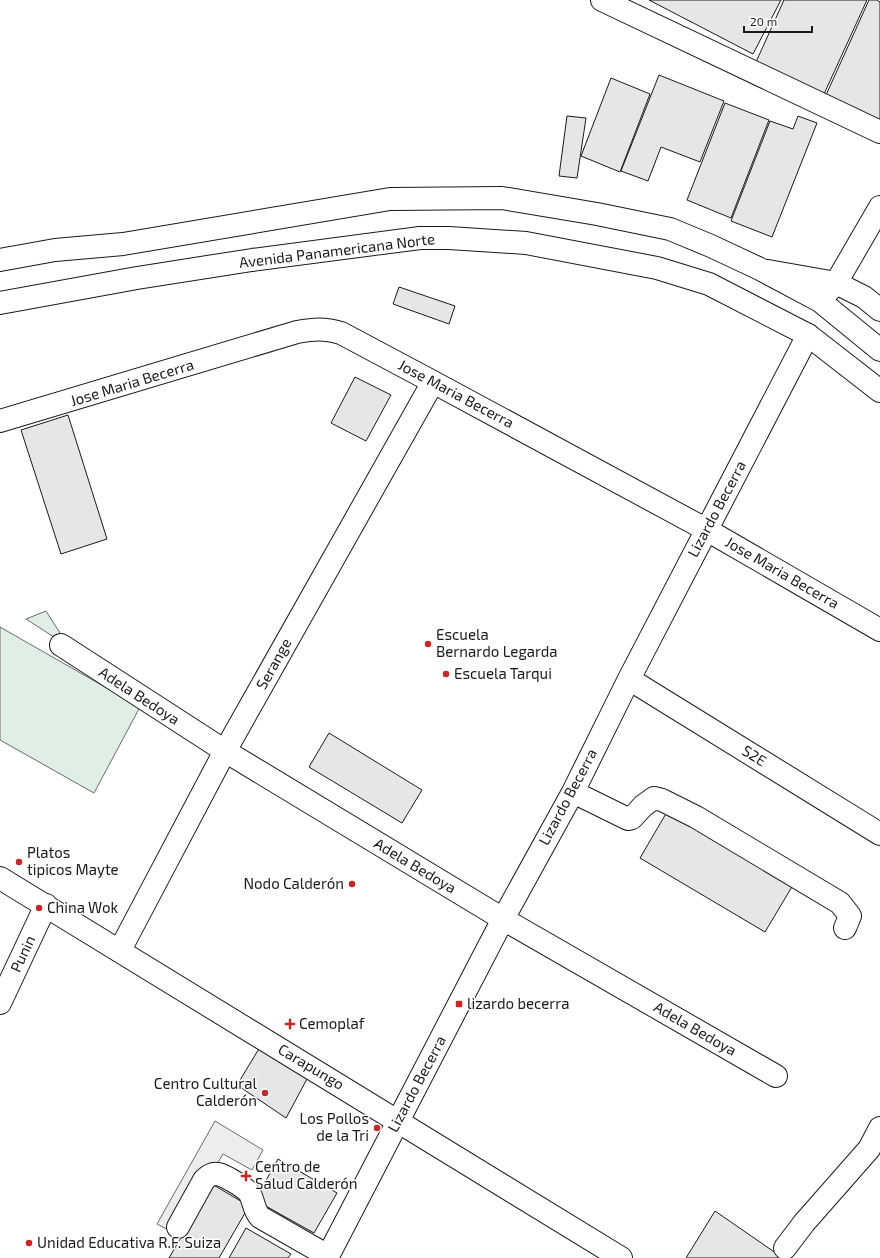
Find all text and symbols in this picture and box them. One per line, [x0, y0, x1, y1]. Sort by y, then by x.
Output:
scale bar [744, 8, 812, 34]
text: 20 m [750, 14, 777, 28]
street label: Avenida Panamericana Norte [238, 229, 436, 271]
street label: Jose Maria Becerra [68, 355, 196, 409]
street label: Jose Maria Becerra [396, 355, 517, 431]
street label: Lizardo Becerra [683, 457, 749, 560]
street label: Jose Maria Becerra [722, 532, 843, 612]
place label: Escuela Bernardo Legarda [436, 625, 558, 660]
street label: Serange [252, 635, 295, 692]
marker: Escuela Bernardo Legarda [423, 639, 433, 649]
street label: Adela Bedoya [96, 662, 183, 728]
place label: Escuela Tarqui [454, 664, 552, 682]
marker: Escuela Tarqui [441, 669, 451, 679]
street label: S2E [739, 741, 770, 769]
street label: Lizardo Becerra [534, 745, 600, 848]
street label: Adela Bedoya [371, 834, 460, 897]
place label: Platos tipicos Mayte [27, 843, 119, 878]
marker: Platos tipicos Mayte [14, 857, 24, 867]
place label: Nodo Calderón [243, 874, 344, 892]
marker: Nodo Calderón [347, 879, 357, 889]
place label: China Wok [47, 898, 119, 916]
marker: China Wok [34, 903, 44, 913]
street label: Punin [6, 932, 38, 975]
place label: lizardo becerra [467, 994, 570, 1012]
street label: Adela Bedoya [651, 997, 740, 1059]
marker: lizardo becerra [454, 999, 464, 1009]
place label: Cemoplaf [299, 1014, 365, 1032]
marker: Cemoplaf [284, 1018, 296, 1030]
street label: Lizardo Becerra [383, 1032, 449, 1135]
street label: Carapungo [275, 1039, 348, 1093]
place label: Centro Cultural Calderón [154, 1074, 258, 1109]
marker: Centro Cultural Calderón [260, 1088, 270, 1098]
place label: Los Pollos de la Tri [300, 1109, 369, 1144]
marker: Los Pollos de la Tri [372, 1123, 382, 1133]
place label: Centro de Salud Calderón [255, 1157, 358, 1192]
marker: Centro de Salud Calderón [240, 1170, 252, 1182]
place label: Unidad Educativa R.F. Suiza [37, 1233, 221, 1251]
marker: Unidad Educativa R.F. Suiza [24, 1238, 34, 1248]

